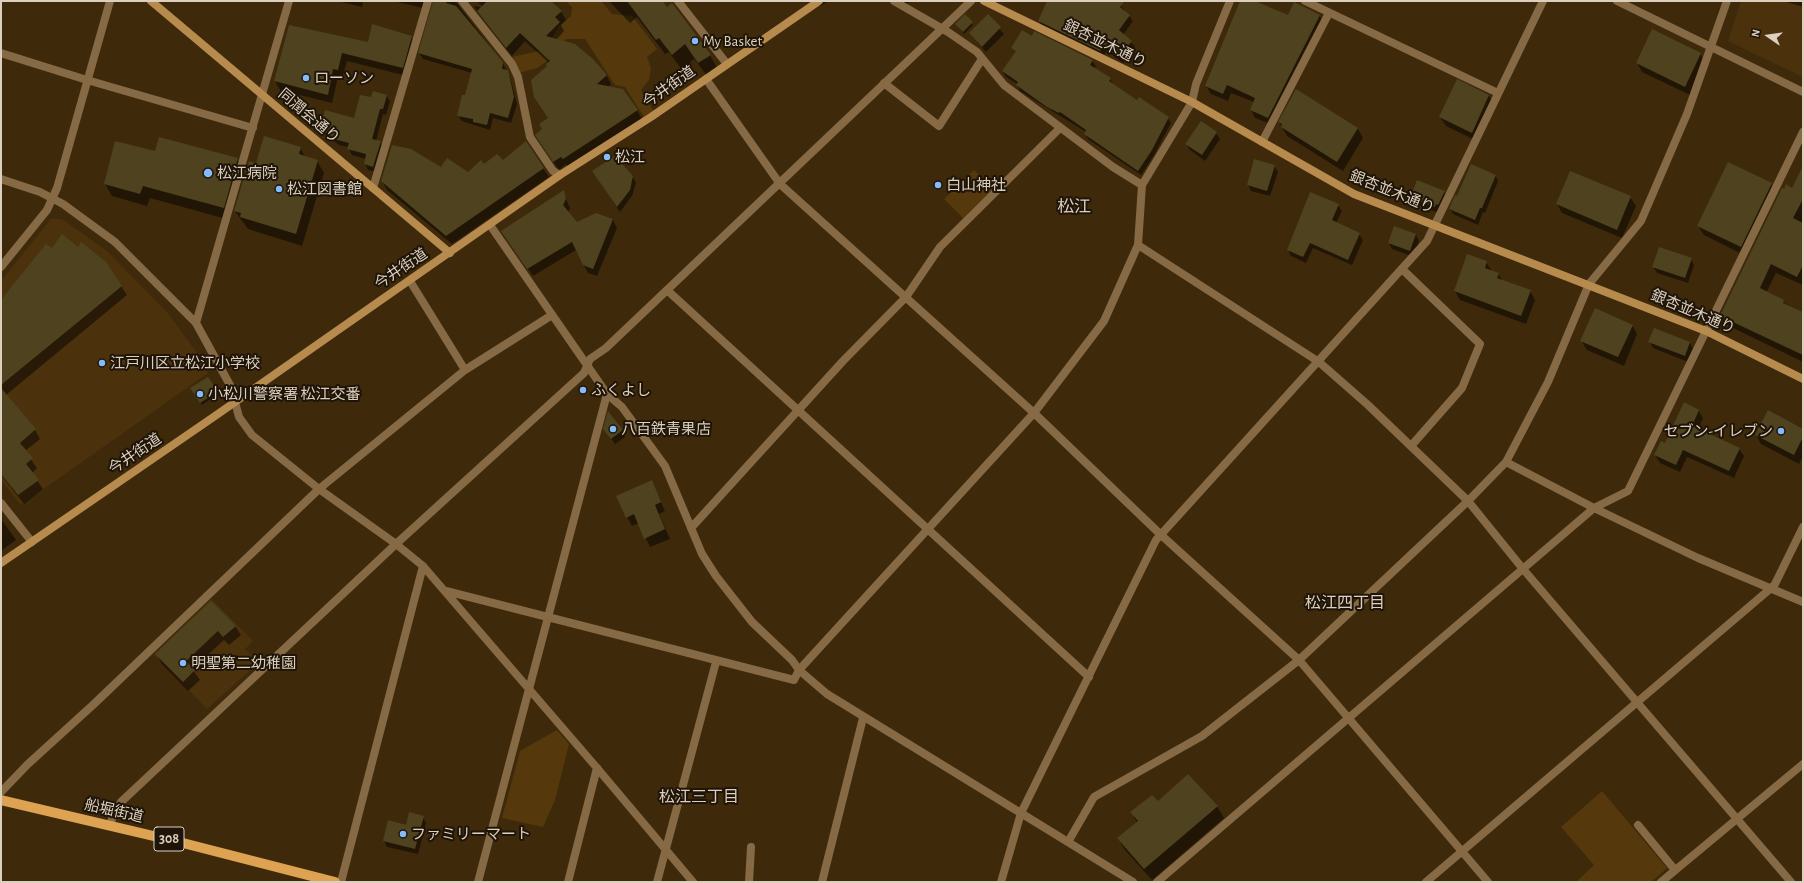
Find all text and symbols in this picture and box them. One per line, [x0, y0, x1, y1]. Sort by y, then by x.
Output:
street label: 銀杏並木通り [1061, 16, 1149, 72]
north arrow [1748, 16, 1788, 56]
text: N [1750, 28, 1762, 38]
place label: My Basket [703, 32, 762, 50]
marker: My Basket [690, 36, 700, 46]
street label: 今井街道 [639, 62, 699, 112]
place label: ローソン [314, 69, 374, 87]
marker: ローソン [301, 73, 311, 83]
street label: 同潤会通り [274, 85, 344, 147]
place label: 松江 [615, 148, 645, 166]
marker: 松江 [602, 152, 612, 162]
place label: 松江病院 [217, 164, 277, 182]
marker: 松江病院 [202, 167, 214, 179]
street label: 銀杏並木通り [1347, 167, 1437, 217]
place label: 白山神社 [946, 176, 1006, 194]
place label: 松江図書館 [287, 180, 362, 198]
marker: 白山神社 [933, 180, 943, 190]
marker: 松江図書館 [274, 184, 284, 194]
district label: 松江 [1057, 197, 1091, 217]
street label: 今井街道 [371, 245, 431, 293]
street label: 銀杏並木通り [1648, 286, 1738, 338]
place label: 江戸川区立松江小学校 [110, 354, 260, 372]
marker: 江戸川区立松江小学校 [97, 358, 107, 368]
place label: ふくよし [591, 381, 651, 399]
place label: 小松川警察署 松江交番 [208, 385, 360, 403]
marker: ふくよし [578, 385, 588, 395]
marker: 小松川警察署 松江交番 [195, 389, 205, 399]
place label: 八百鉄青果店 [621, 420, 711, 438]
place label: セブン-イレブン [1663, 422, 1773, 440]
marker: 八百鉄青果店 [608, 424, 618, 434]
marker: セブン-イレブン [1776, 426, 1786, 436]
street label: 今井街道 [105, 430, 165, 478]
district label: 松江四丁目 [1305, 593, 1385, 613]
place label: 明聖第二幼稚園 [191, 654, 296, 672]
marker: 明聖第二幼稚園 [178, 658, 188, 668]
district label: 松江三丁目 [659, 787, 739, 807]
street label: 船堀街道 [83, 795, 145, 827]
place label: ファミリーマート [411, 825, 531, 843]
road number: 308 [154, 827, 184, 851]
marker: ファミリーマート [398, 829, 408, 839]

